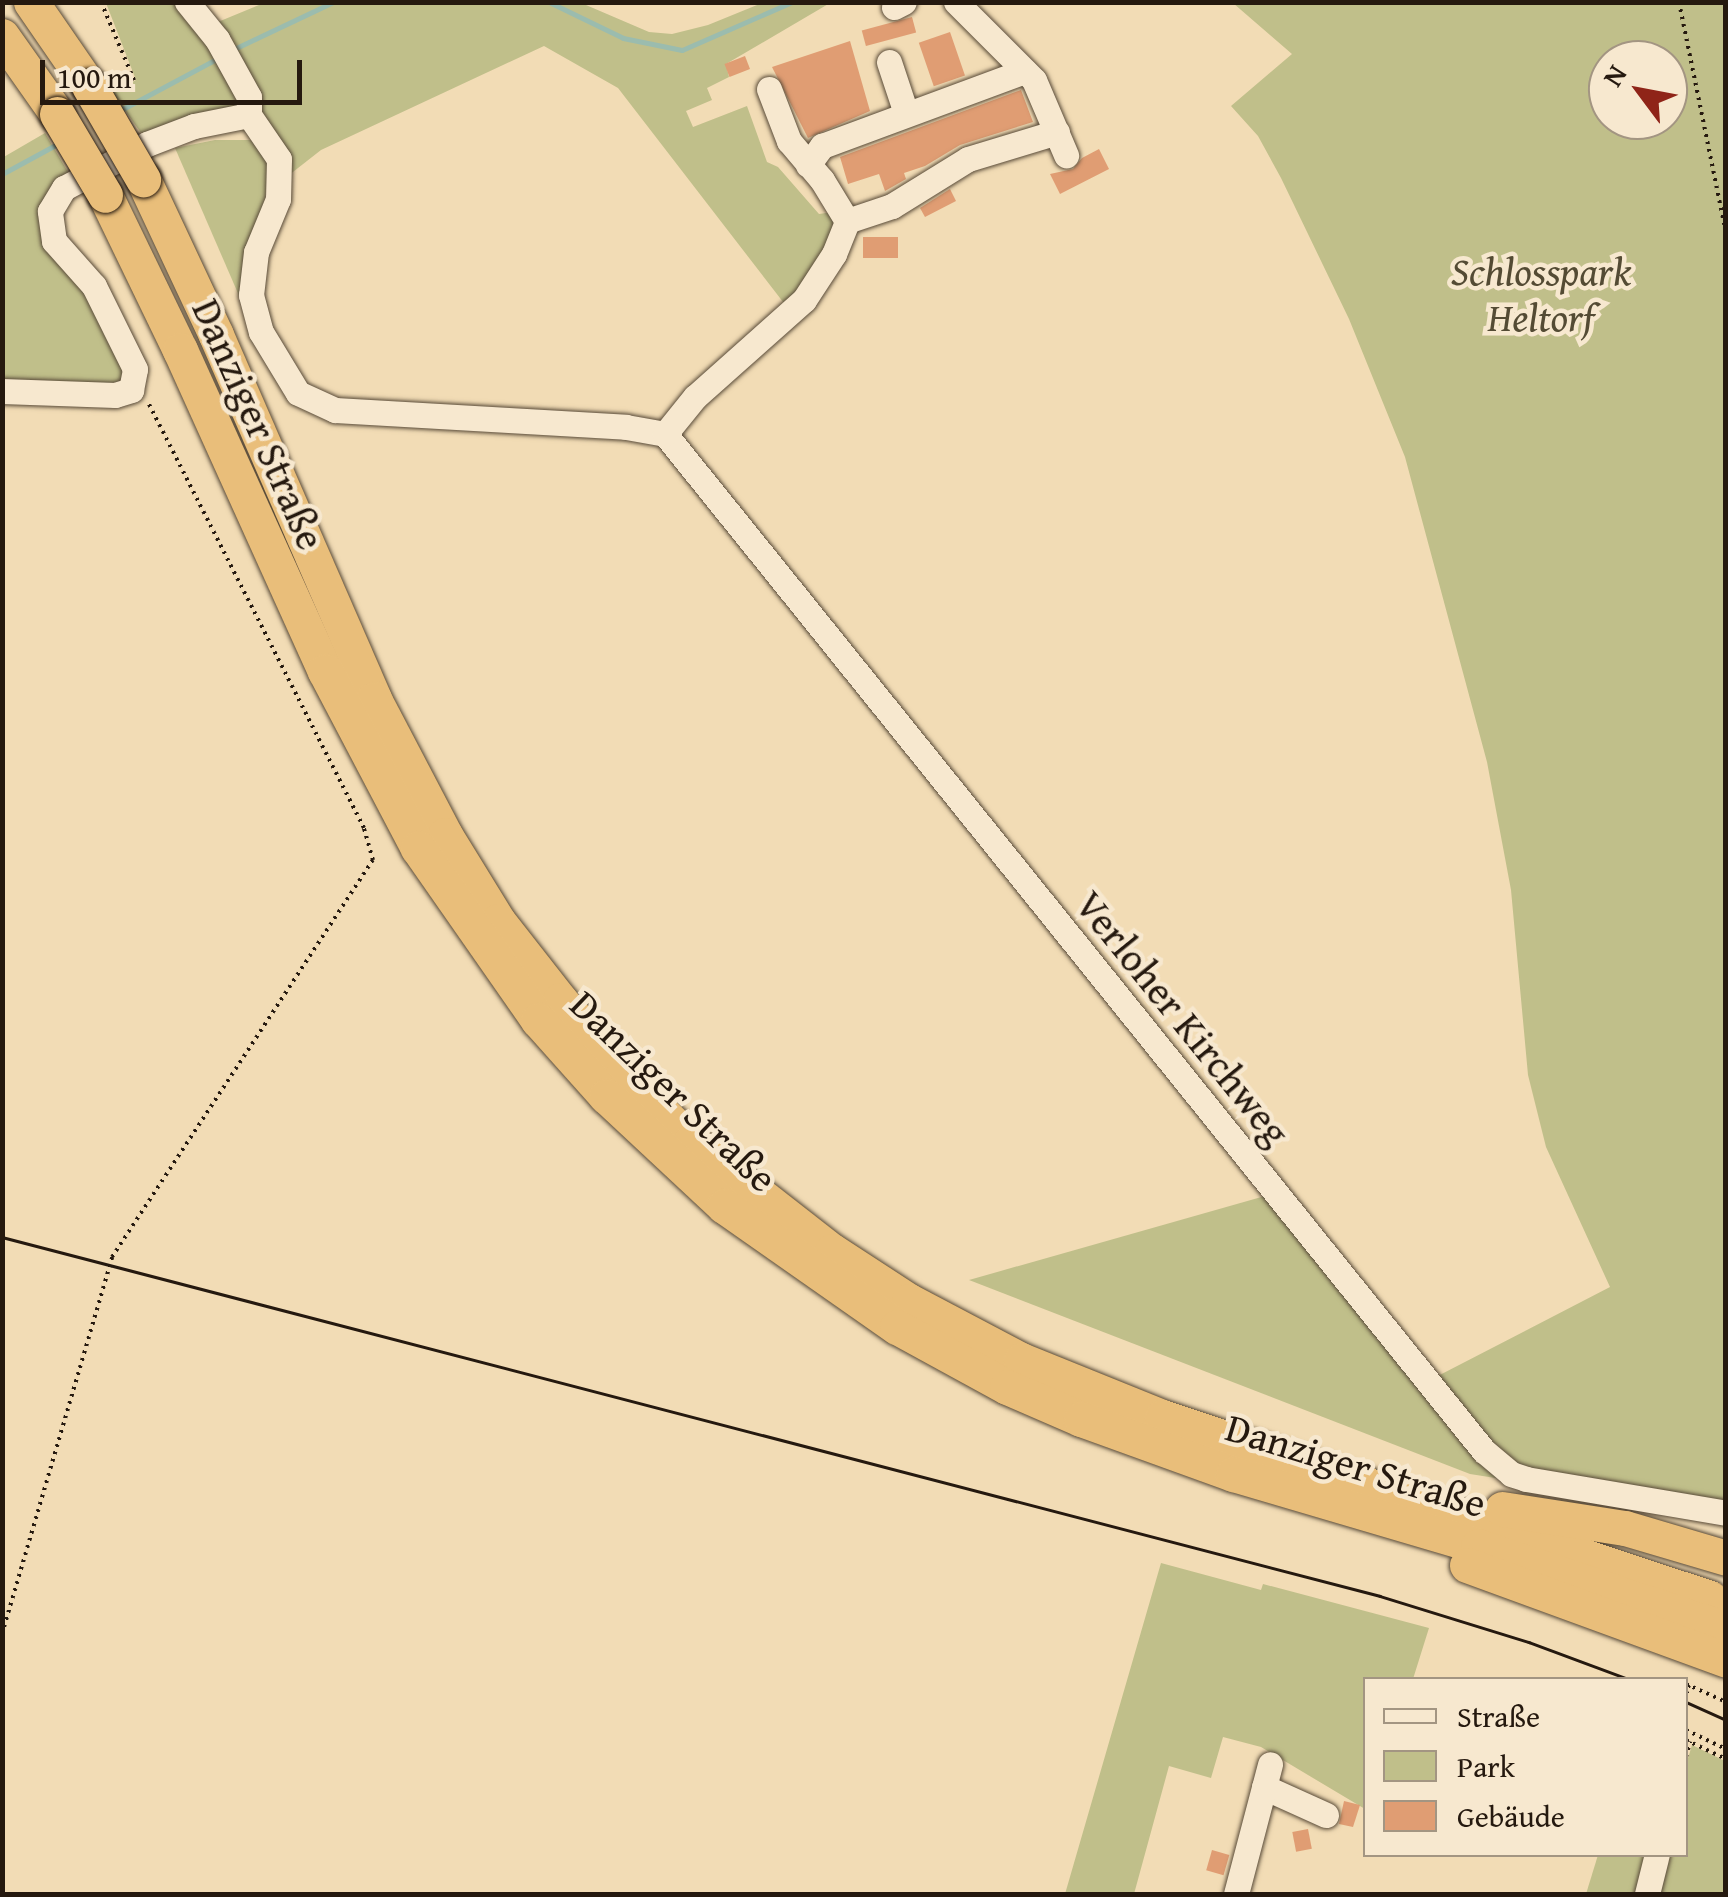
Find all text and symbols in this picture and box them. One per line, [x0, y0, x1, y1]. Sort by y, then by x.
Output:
scale bar [45, 40, 308, 102]
north arrow [1588, 40, 1688, 140]
text: 100 m [57, 55, 131, 99]
text: N [1591, 56, 1636, 94]
park label: Schlosspark Heltorf [1451, 247, 1631, 341]
street label: Danziger Straße [182, 291, 336, 557]
street label: Verloher Kirchweg [1066, 881, 1300, 1155]
street label: Danziger Straße [560, 980, 788, 1202]
street label: Danziger Straße [1220, 1403, 1492, 1527]
legend [1363, 1677, 1688, 1857]
text: Straße [1457, 1694, 1540, 1738]
text: Park [1457, 1744, 1515, 1788]
text: Gebäude [1457, 1794, 1565, 1838]

